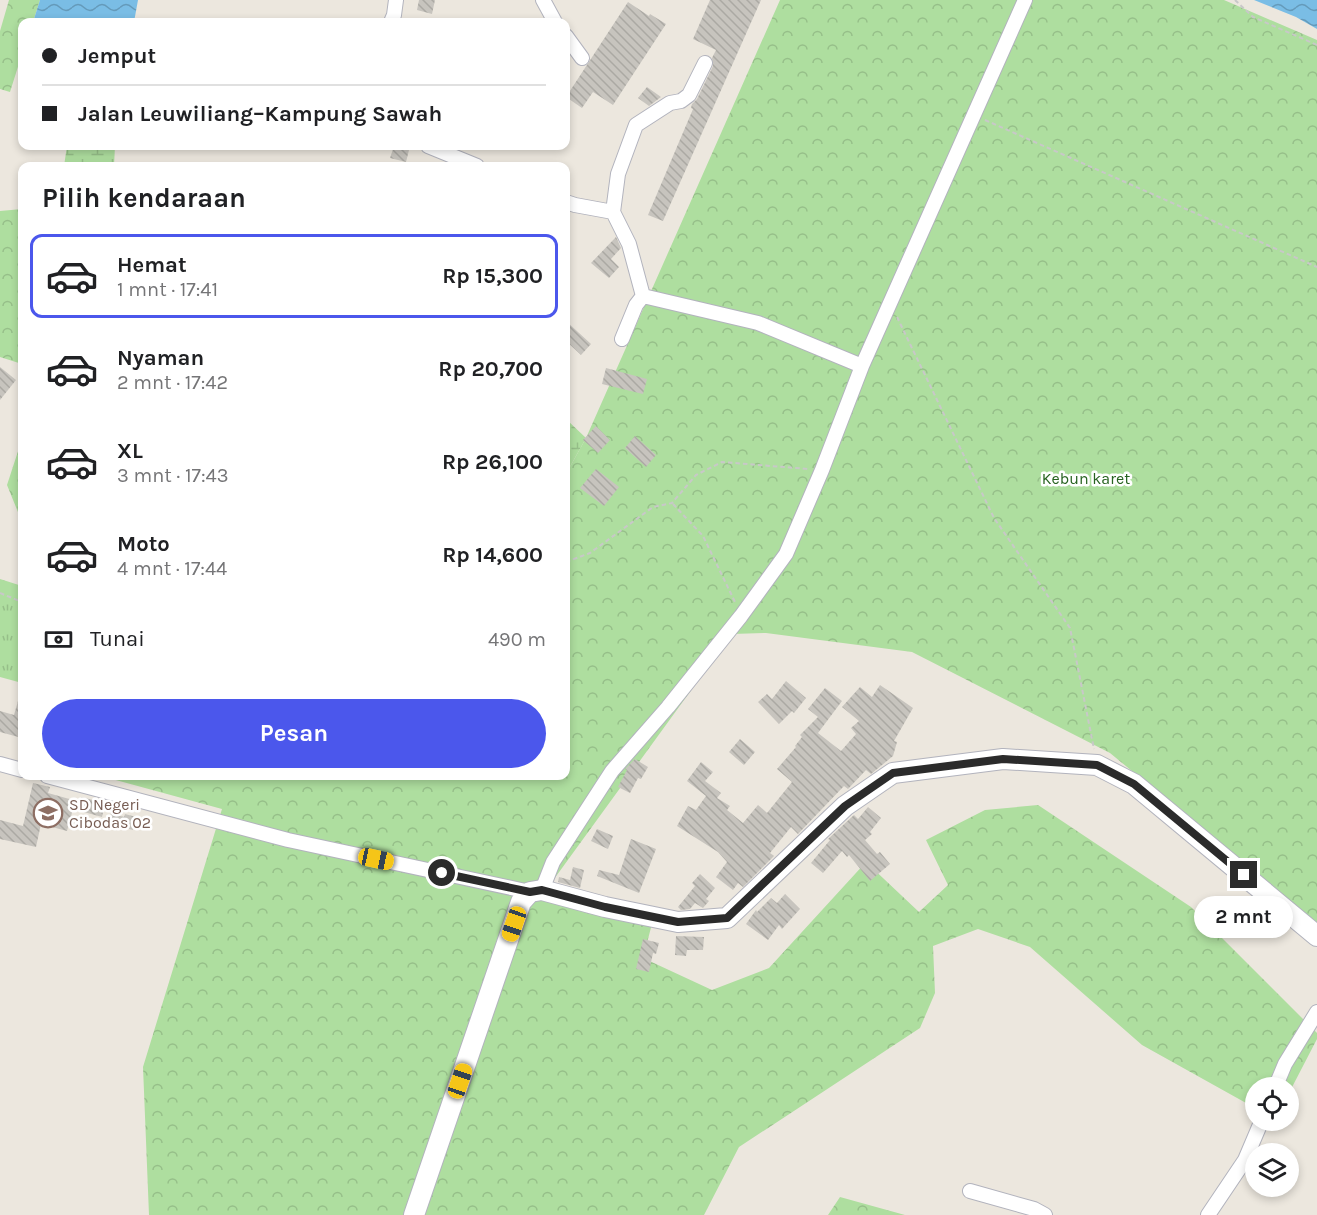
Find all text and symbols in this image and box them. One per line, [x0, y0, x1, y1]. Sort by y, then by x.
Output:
text: Jemput [78, 43, 156, 69]
text: Jalan Leuwiliang–Kampung Sawah [78, 101, 442, 127]
text: Pilih kendaraan [42, 182, 246, 214]
icon: car [45, 249, 99, 303]
text: Hemat [117, 252, 187, 278]
text: Rp 15,300 [442, 263, 543, 289]
text: 1 mnt · 17:41 [117, 278, 218, 301]
icon: car [45, 342, 99, 396]
text: Nyaman [117, 345, 204, 371]
text: Rp 20,700 [438, 356, 543, 382]
text: 2 mnt · 17:42 [117, 371, 228, 394]
icon: car [45, 435, 99, 489]
text: XL [117, 438, 143, 464]
text: Rp 26,100 [442, 449, 543, 475]
text: 3 mnt · 17:43 [117, 464, 229, 487]
park label: Kebun karet [1042, 469, 1130, 488]
icon: car [45, 528, 99, 582]
text: Moto [117, 531, 170, 557]
text: Rp 14,600 [442, 542, 543, 568]
text: 4 mnt · 17:44 [117, 557, 227, 580]
icon: cash [42, 623, 75, 656]
text: Tunai [90, 626, 145, 652]
text: 490 m [488, 628, 546, 651]
button: Pesan [42, 699, 546, 768]
place label: SD Negeri Cibodas 02 [69, 795, 151, 832]
school or university icon: SD Negeri Cibodas 02 [32, 797, 64, 829]
car [357, 846, 395, 872]
route start [428, 859, 455, 886]
route end [1230, 861, 1257, 888]
callout: 2 mnt [1194, 896, 1294, 938]
car [500, 904, 528, 944]
text: 2 mnt [1215, 905, 1272, 928]
car [446, 1061, 474, 1101]
map controls [1245, 1077, 1299, 1197]
button: locate [1245, 1077, 1299, 1131]
button: layers [1245, 1143, 1299, 1197]

